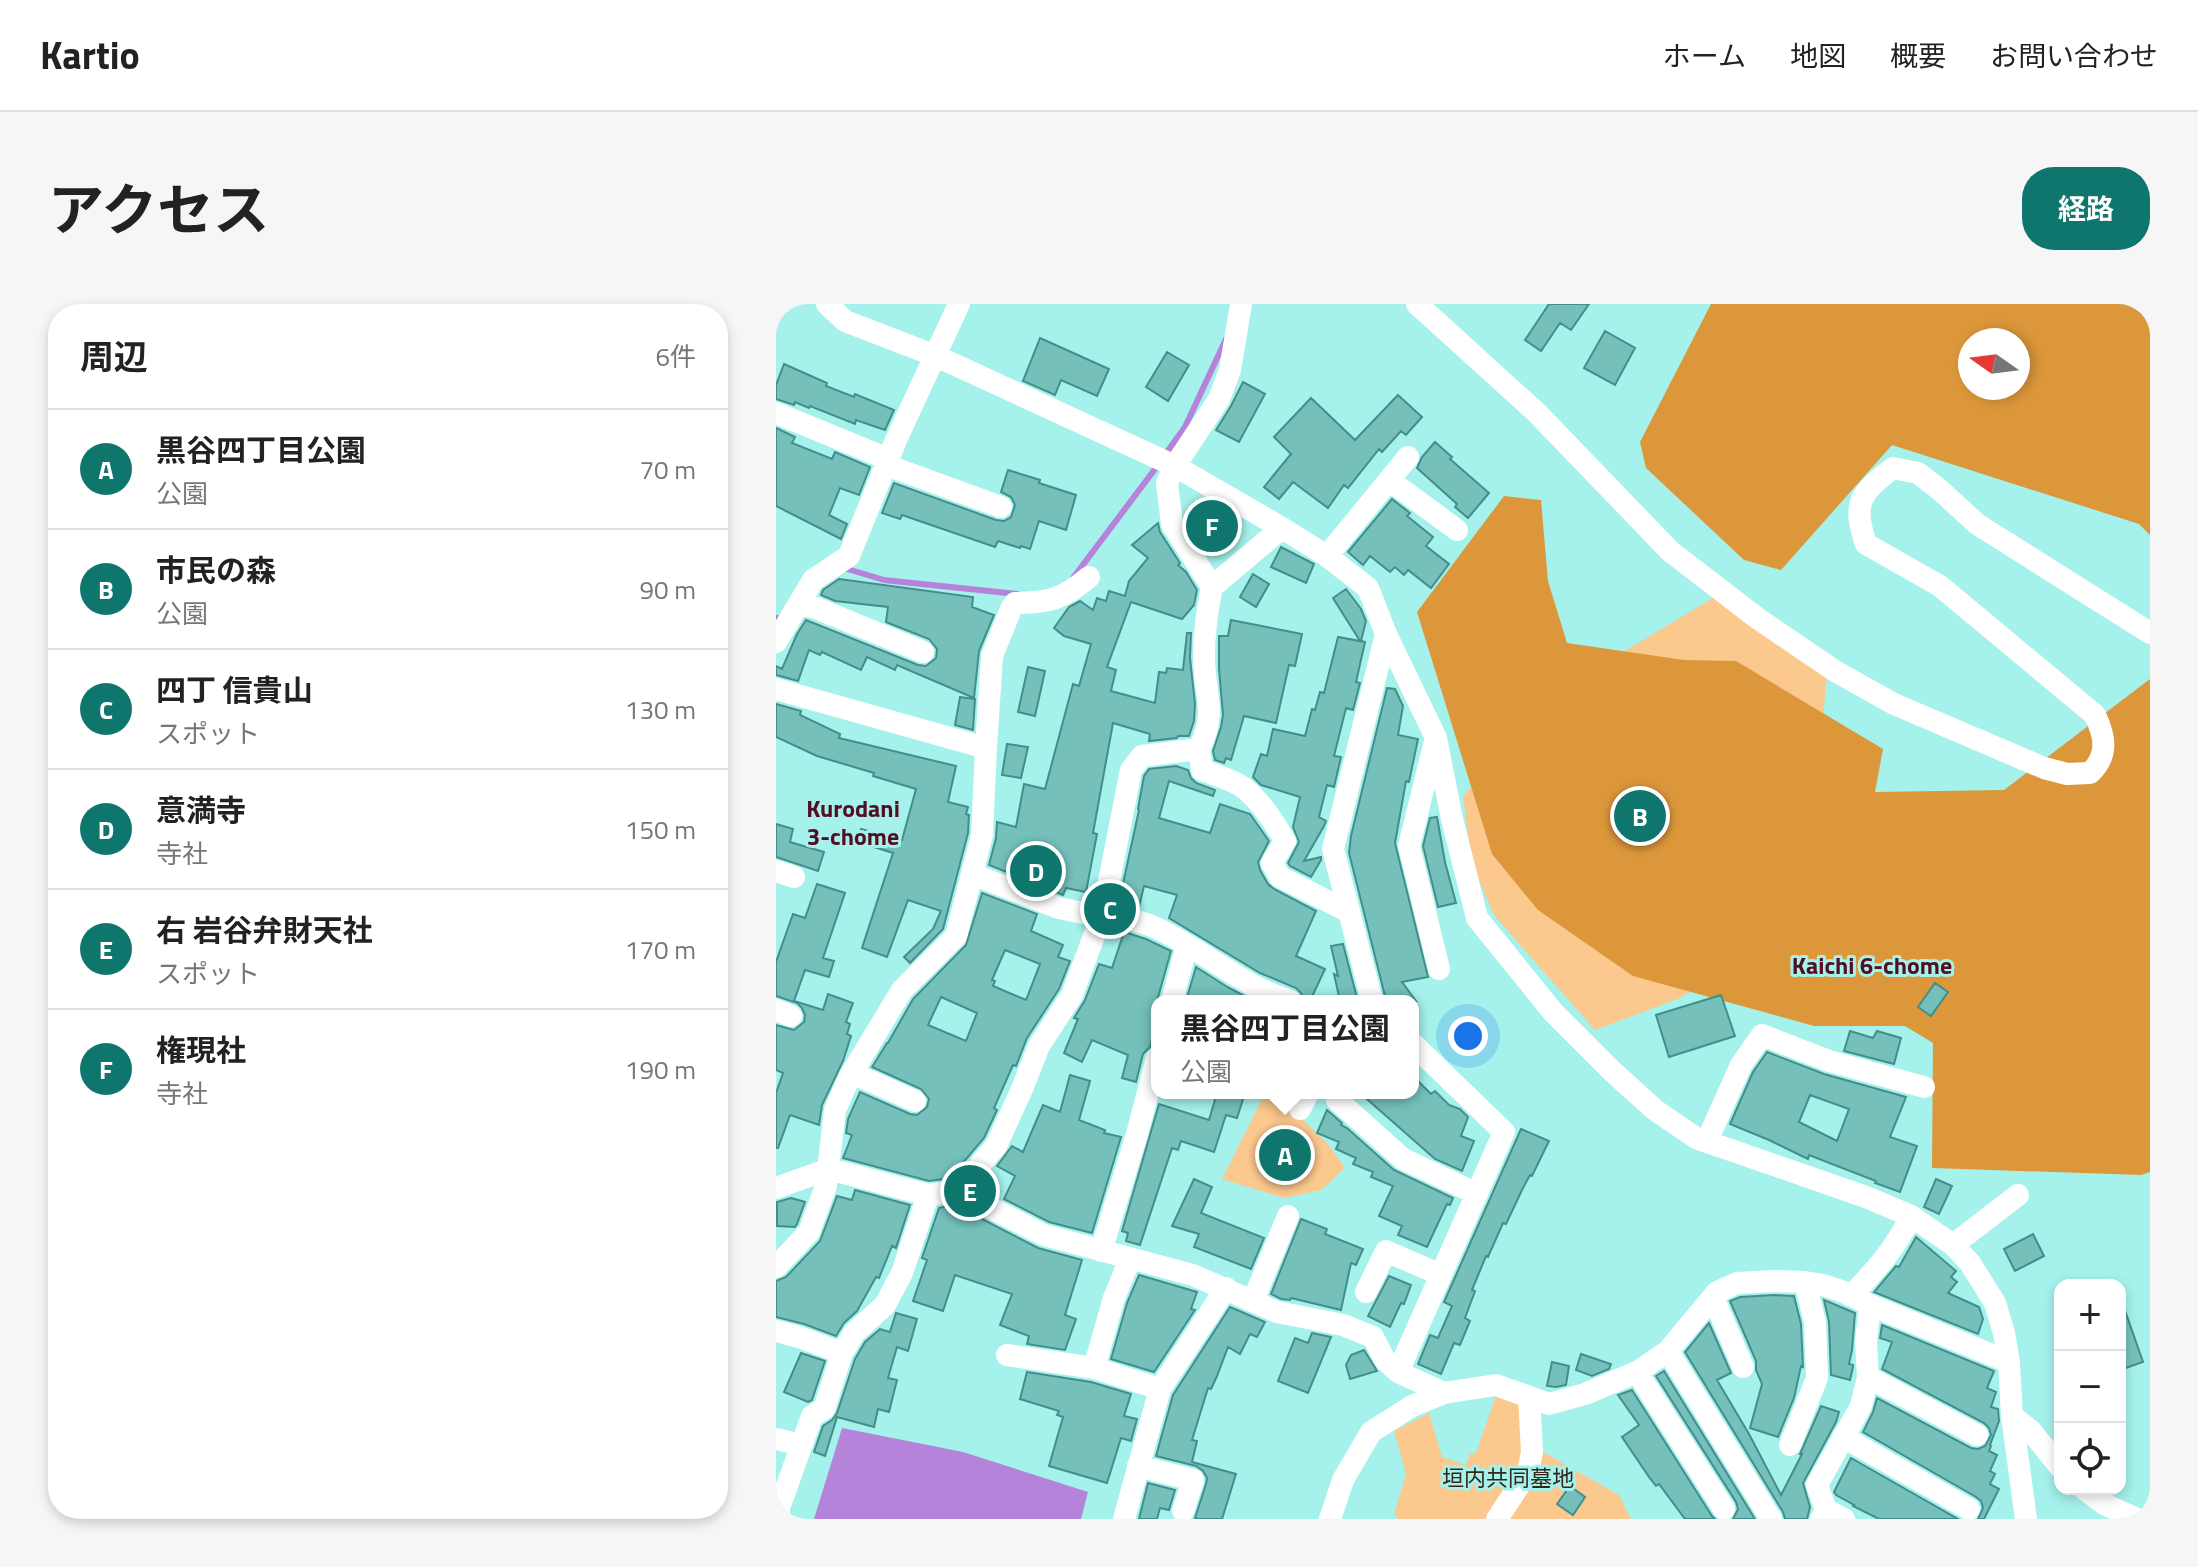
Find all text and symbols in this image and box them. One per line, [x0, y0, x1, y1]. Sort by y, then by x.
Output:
text: Kartio [40, 26, 140, 84]
text: ホーム [1663, 34, 1746, 77]
text: 地図 [1790, 34, 1846, 77]
text: 概要 [1890, 34, 1946, 77]
text: お問い合わせ [1990, 34, 2158, 77]
text: アクセス [48, 167, 269, 252]
button: 経路 [2022, 167, 2150, 250]
north arrow [1958, 328, 2030, 400]
text: 周辺 [80, 330, 148, 382]
text: 6件 [655, 337, 696, 376]
text: 黒谷四丁目公園 [156, 427, 366, 473]
text: A [98, 450, 114, 489]
text: 70 m [639, 450, 696, 489]
text: 公園 [156, 474, 208, 513]
pin: F [1186, 496, 1238, 556]
text: 市民の森 [156, 547, 276, 593]
text: B [98, 570, 114, 609]
text: 90 m [639, 570, 696, 609]
text: 公園 [156, 594, 208, 633]
text: 四丁 信貴山 [156, 667, 313, 713]
text: C [99, 690, 113, 729]
text: 130 m [625, 690, 696, 729]
text: スポット [156, 714, 260, 753]
pin: B [1614, 786, 1666, 846]
text: 意満寺 [156, 787, 246, 833]
district label: Kurodani 3-chome [806, 790, 900, 854]
text: D [98, 810, 114, 849]
text: 150 m [625, 810, 696, 849]
text: 寺社 [156, 834, 208, 873]
pin: D [1010, 841, 1062, 901]
pin: C [1084, 879, 1136, 939]
text: 右 岩谷弁財天社 [156, 907, 373, 953]
text: E [99, 930, 113, 969]
text: 170 m [625, 930, 696, 969]
district label: Kaichi 6-chome [1792, 947, 1952, 983]
text: スポット [156, 954, 260, 993]
popup [1151, 995, 1419, 1099]
text: 黒谷四丁目公園 [1180, 1005, 1390, 1051]
your location [1448, 1016, 1488, 1056]
text: 権現社 [156, 1027, 246, 1073]
text: F [99, 1050, 113, 1089]
text: 190 m [625, 1050, 696, 1089]
text: 公園 [1180, 1052, 1232, 1091]
text: 寺社 [156, 1074, 208, 1113]
pin: A [1259, 1125, 1311, 1185]
pin: E [944, 1161, 996, 1221]
map controls [2054, 1279, 2126, 1495]
button: + [2054, 1279, 2126, 1351]
button: − [2054, 1351, 2126, 1423]
button: locate [2054, 1423, 2126, 1495]
park label: 垣内共同墓地 [1442, 1461, 1574, 1495]

